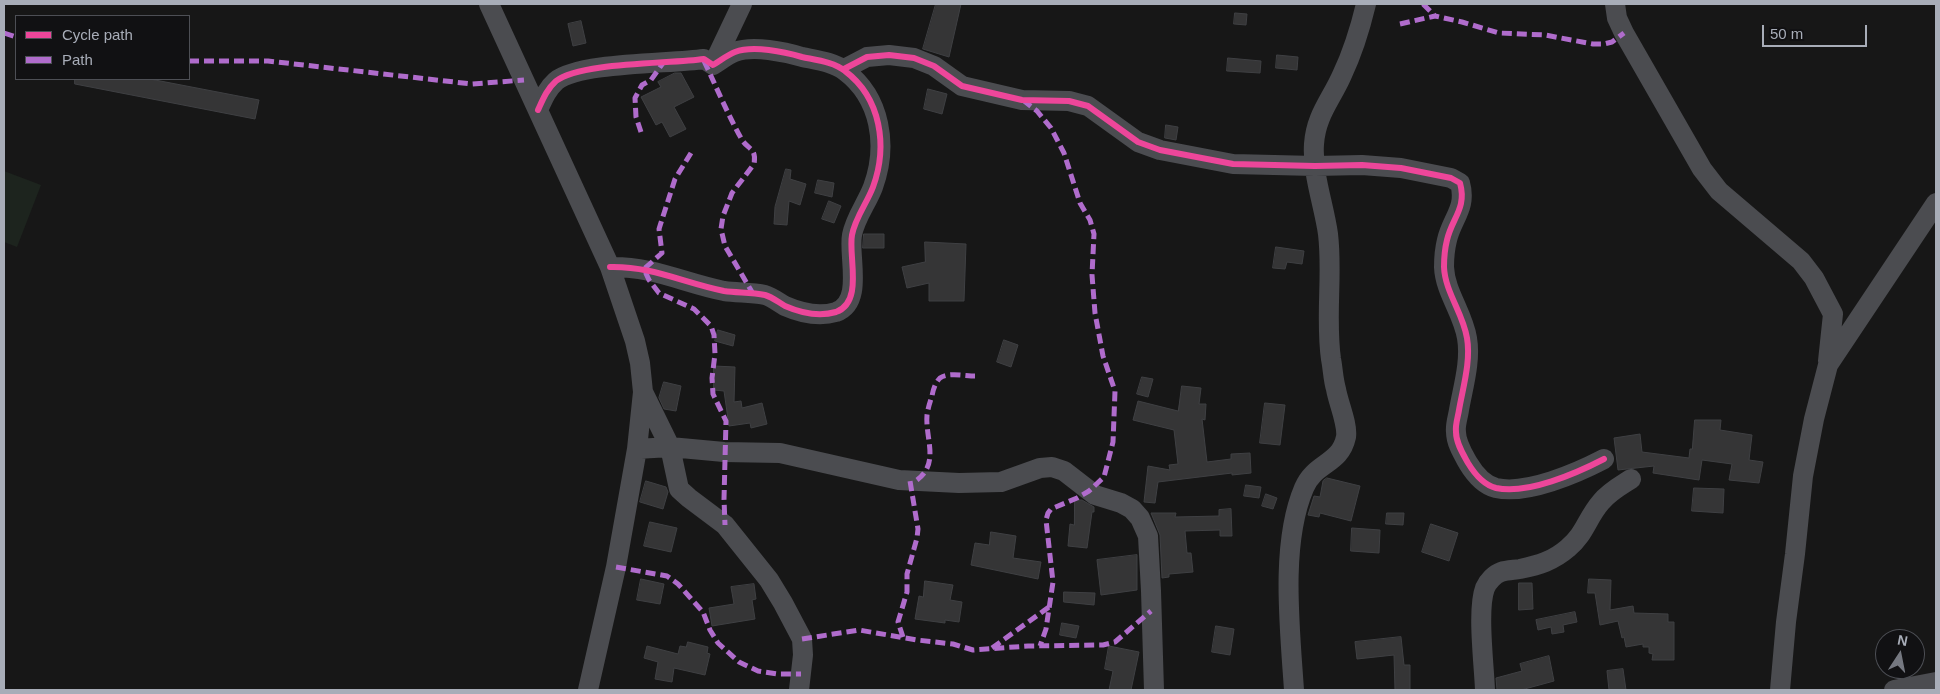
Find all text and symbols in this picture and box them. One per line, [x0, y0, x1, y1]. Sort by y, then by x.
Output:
legend [15, 15, 190, 80]
scale bar [1765, 15, 1870, 47]
text: 50 m [1770, 25, 1803, 42]
text: Cycle path [62, 26, 133, 43]
text: Path [62, 51, 93, 68]
north arrow [1875, 629, 1925, 679]
text: N [1896, 631, 1909, 649]

